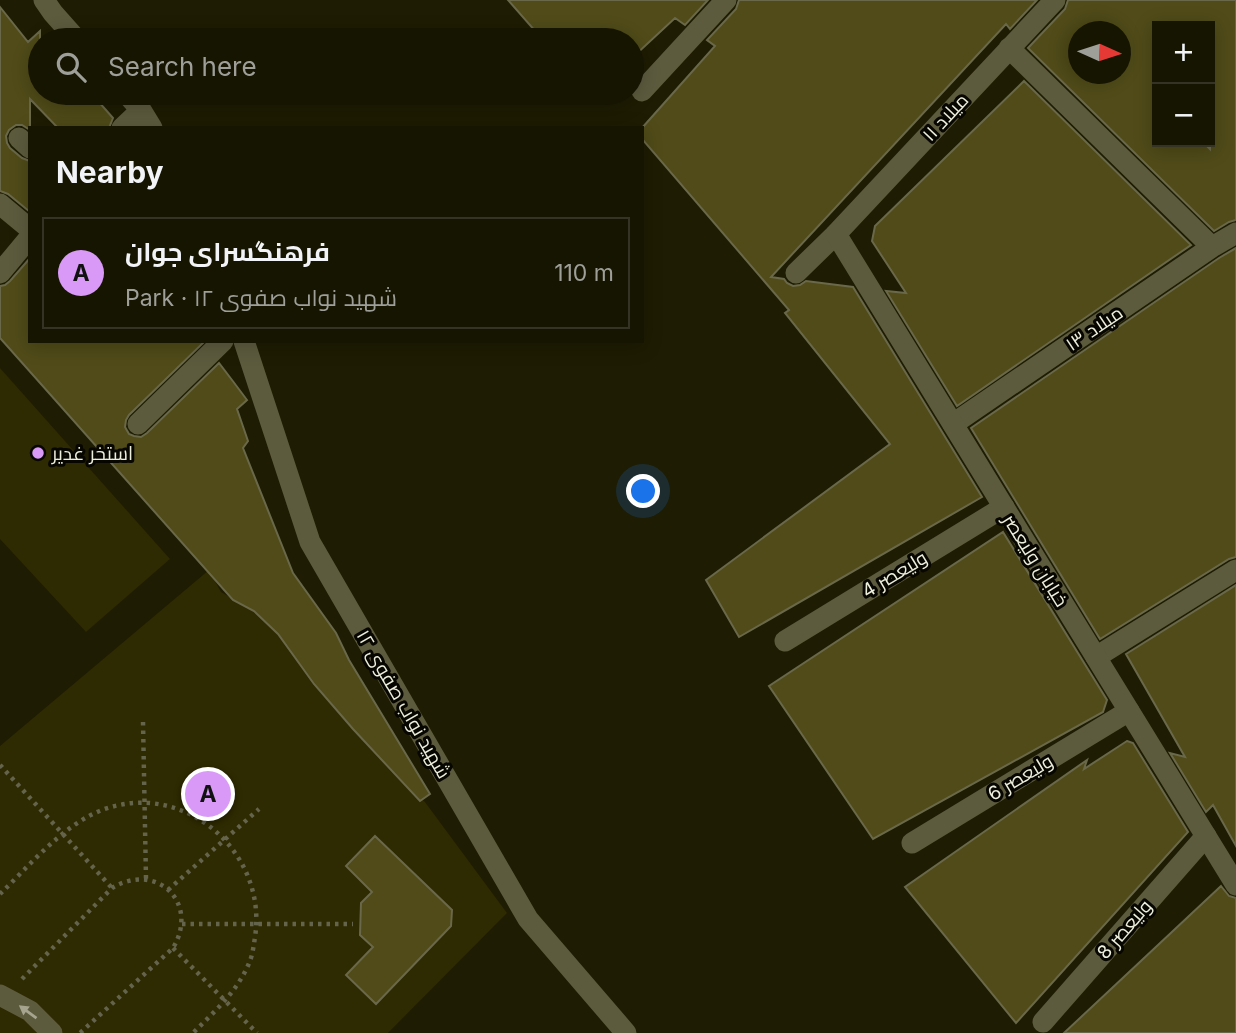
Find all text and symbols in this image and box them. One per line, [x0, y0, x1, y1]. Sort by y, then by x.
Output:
north arrow [1068, 21, 1131, 84]
map controls [1152, 21, 1215, 147]
button: + [1152, 21, 1215, 84]
search box [28, 28, 644, 105]
icon: search [52, 48, 90, 86]
text: Search here [108, 51, 257, 82]
button: − [1152, 84, 1215, 147]
street label: میلاد ۱۱ [918, 89, 973, 146]
text: Nearby [56, 154, 164, 190]
text: فرهنگسرای جوان [125, 236, 330, 267]
text: A [72, 259, 90, 287]
text: 110 m [554, 259, 614, 287]
text: Park · شهید نواب صفوی ۱۲ [125, 284, 397, 312]
street label: میلاد ۱۳ [1061, 301, 1127, 356]
place label: استخر غدیر [51, 442, 133, 465]
marker: استخر غدیر [30, 445, 46, 461]
your location [626, 474, 660, 508]
street label: خیابان ولیعصر [997, 509, 1073, 611]
street label: ولیعصر 4 [857, 546, 931, 603]
street label: شهید نواب صفوی ۱۲ [352, 626, 455, 783]
street label: ولیعصر 6 [984, 749, 1057, 806]
pin: A [185, 768, 231, 820]
street label: ولیعصر 8 [1092, 895, 1157, 964]
one-way arrow [19, 1005, 37, 1019]

